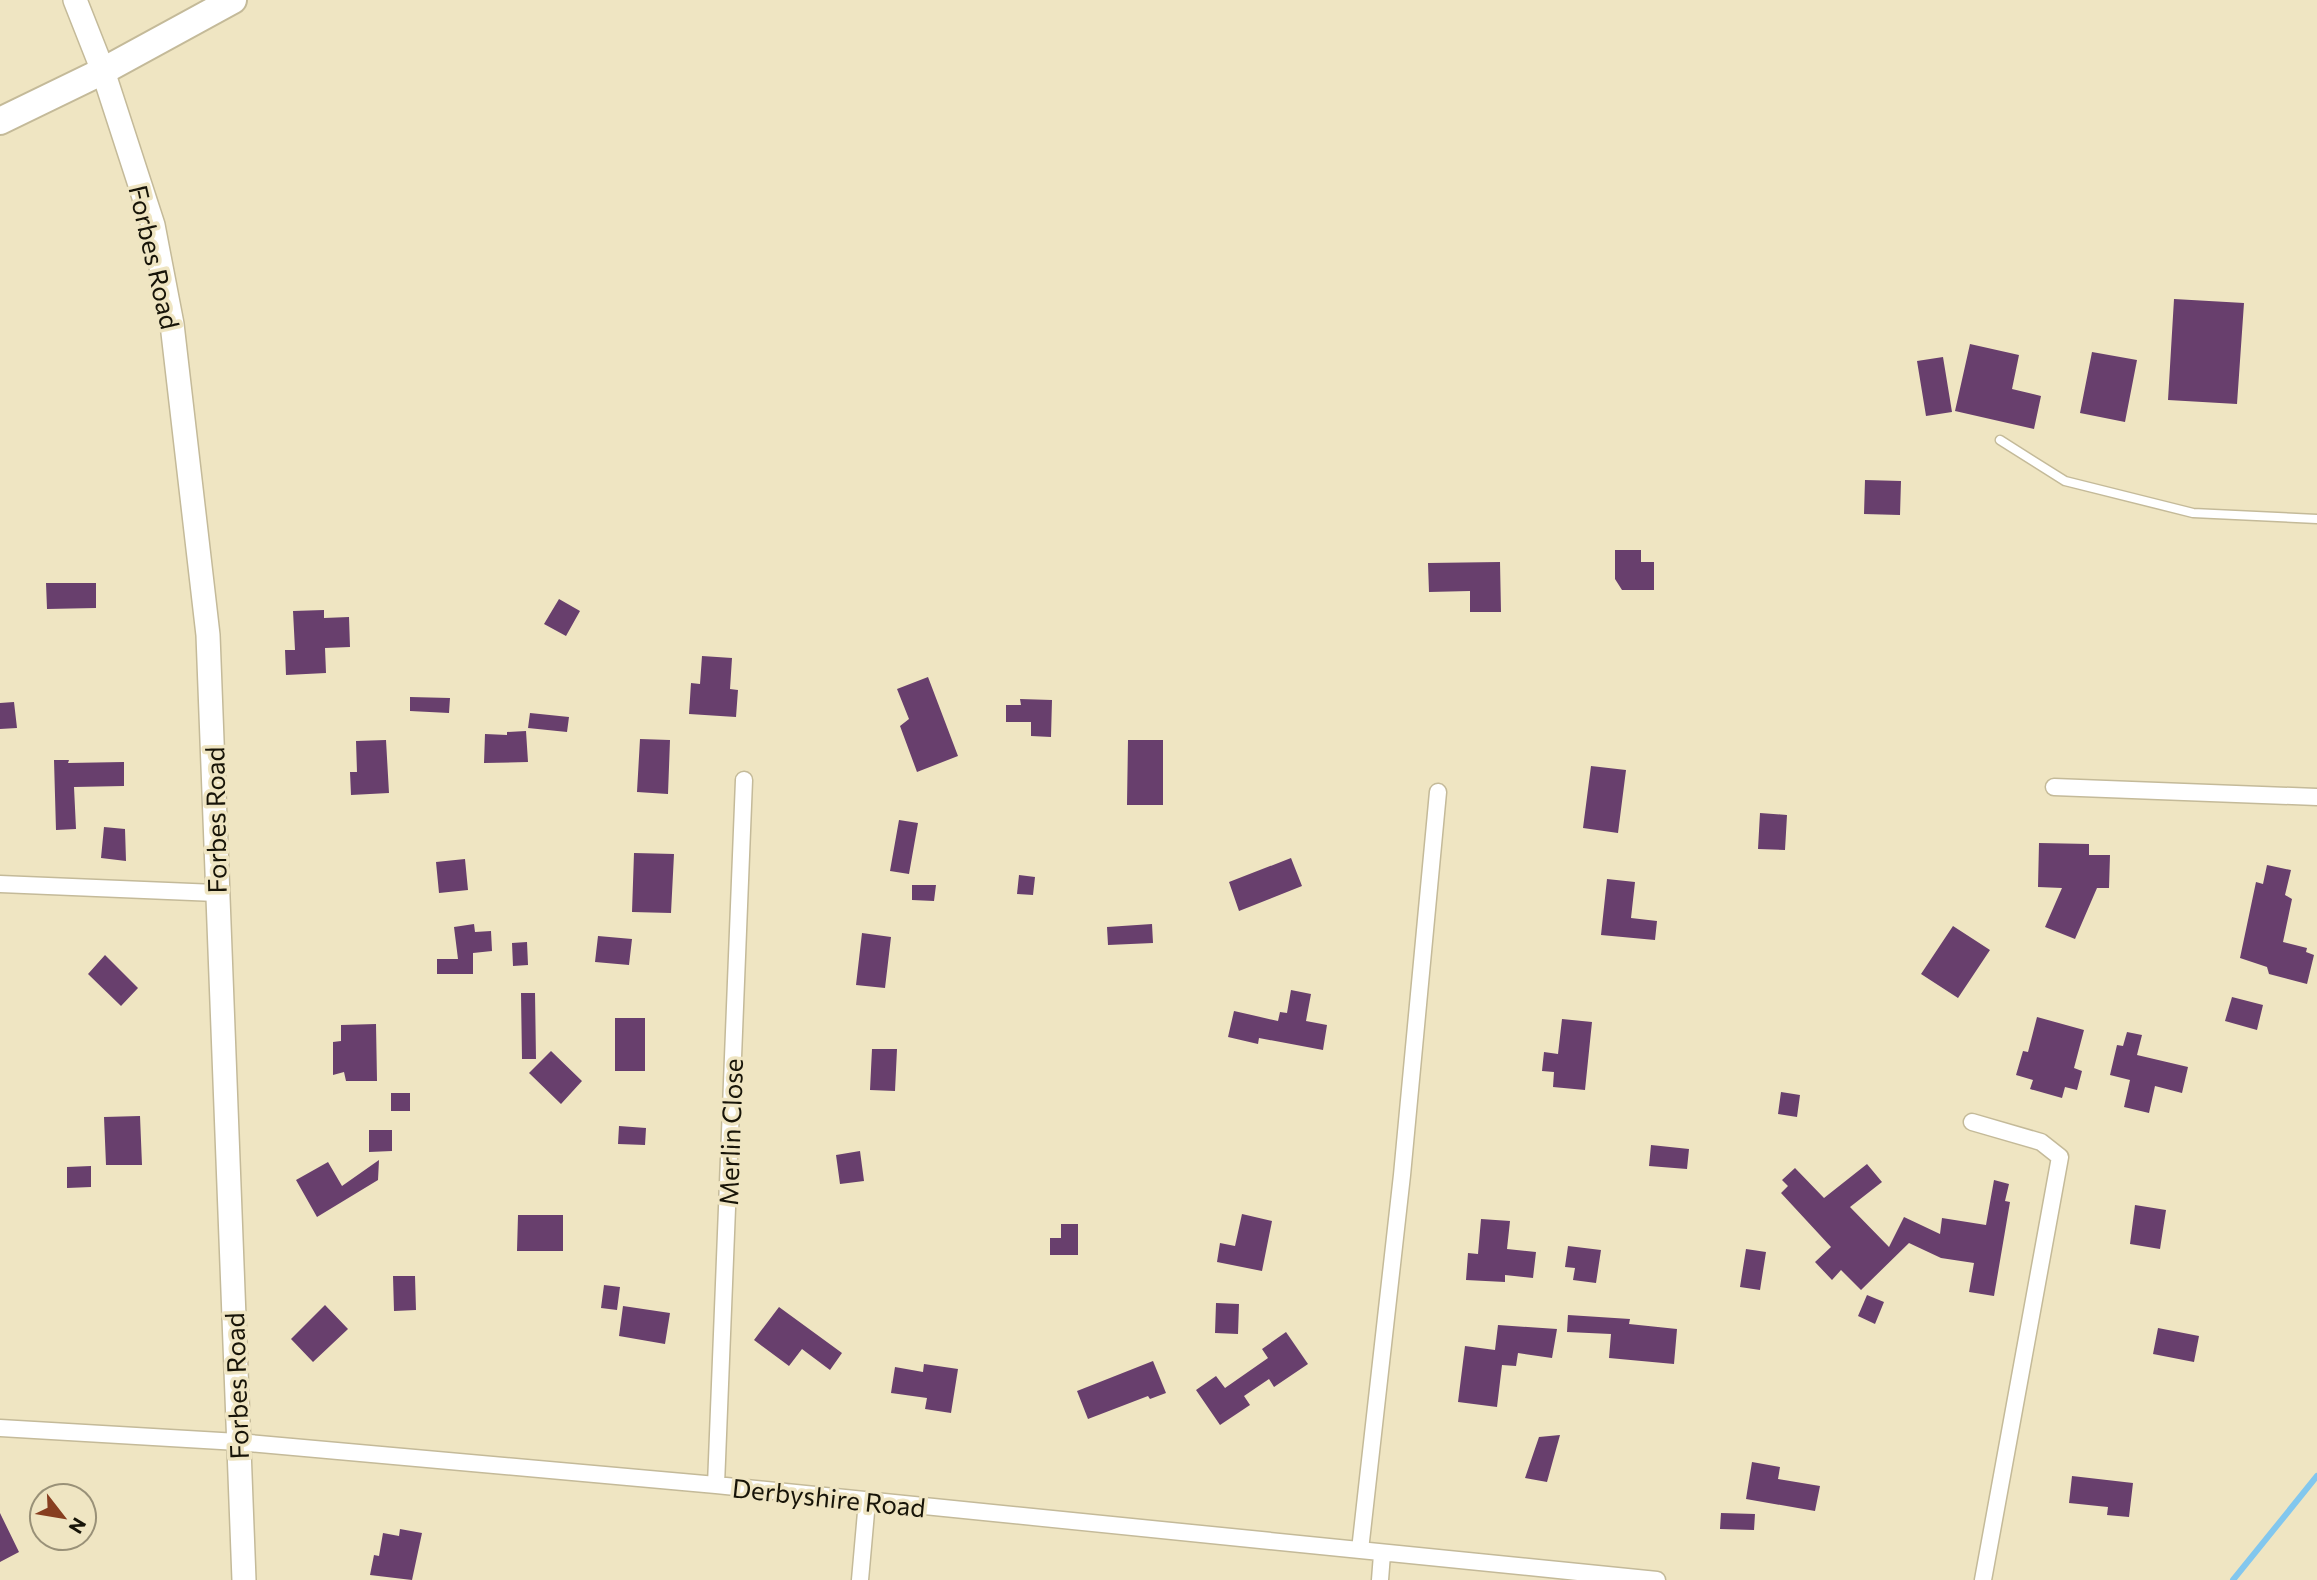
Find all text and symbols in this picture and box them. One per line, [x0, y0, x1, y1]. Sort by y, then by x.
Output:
street label: Forbes Road [123, 182, 187, 332]
street label: Forbes Road [198, 746, 232, 894]
street label: Merlin Close [712, 1058, 748, 1206]
street label: Forbes Road [218, 1312, 254, 1460]
street label: Derbyshire Road [731, 1471, 927, 1523]
north arrow [28, 1482, 98, 1552]
text: N [64, 1514, 92, 1538]

